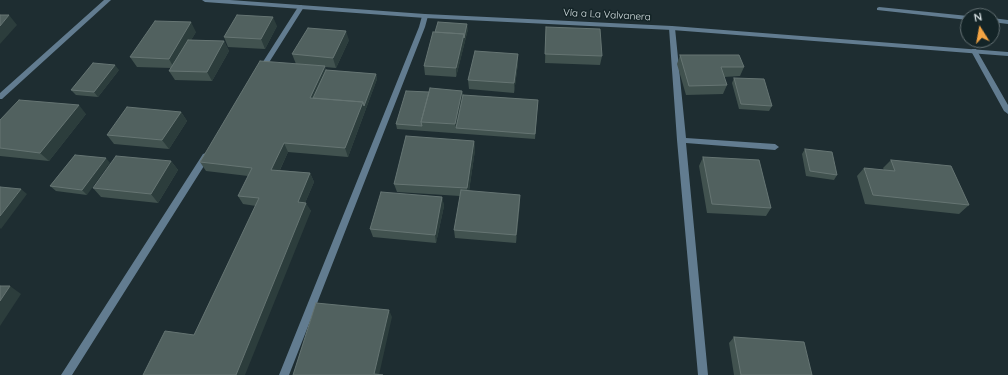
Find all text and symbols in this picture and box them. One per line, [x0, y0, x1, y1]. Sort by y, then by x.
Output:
street label: Vía a La Valvanera [563, 7, 651, 23]
north arrow [960, 8, 1000, 48]
text: N [973, 10, 983, 25]

